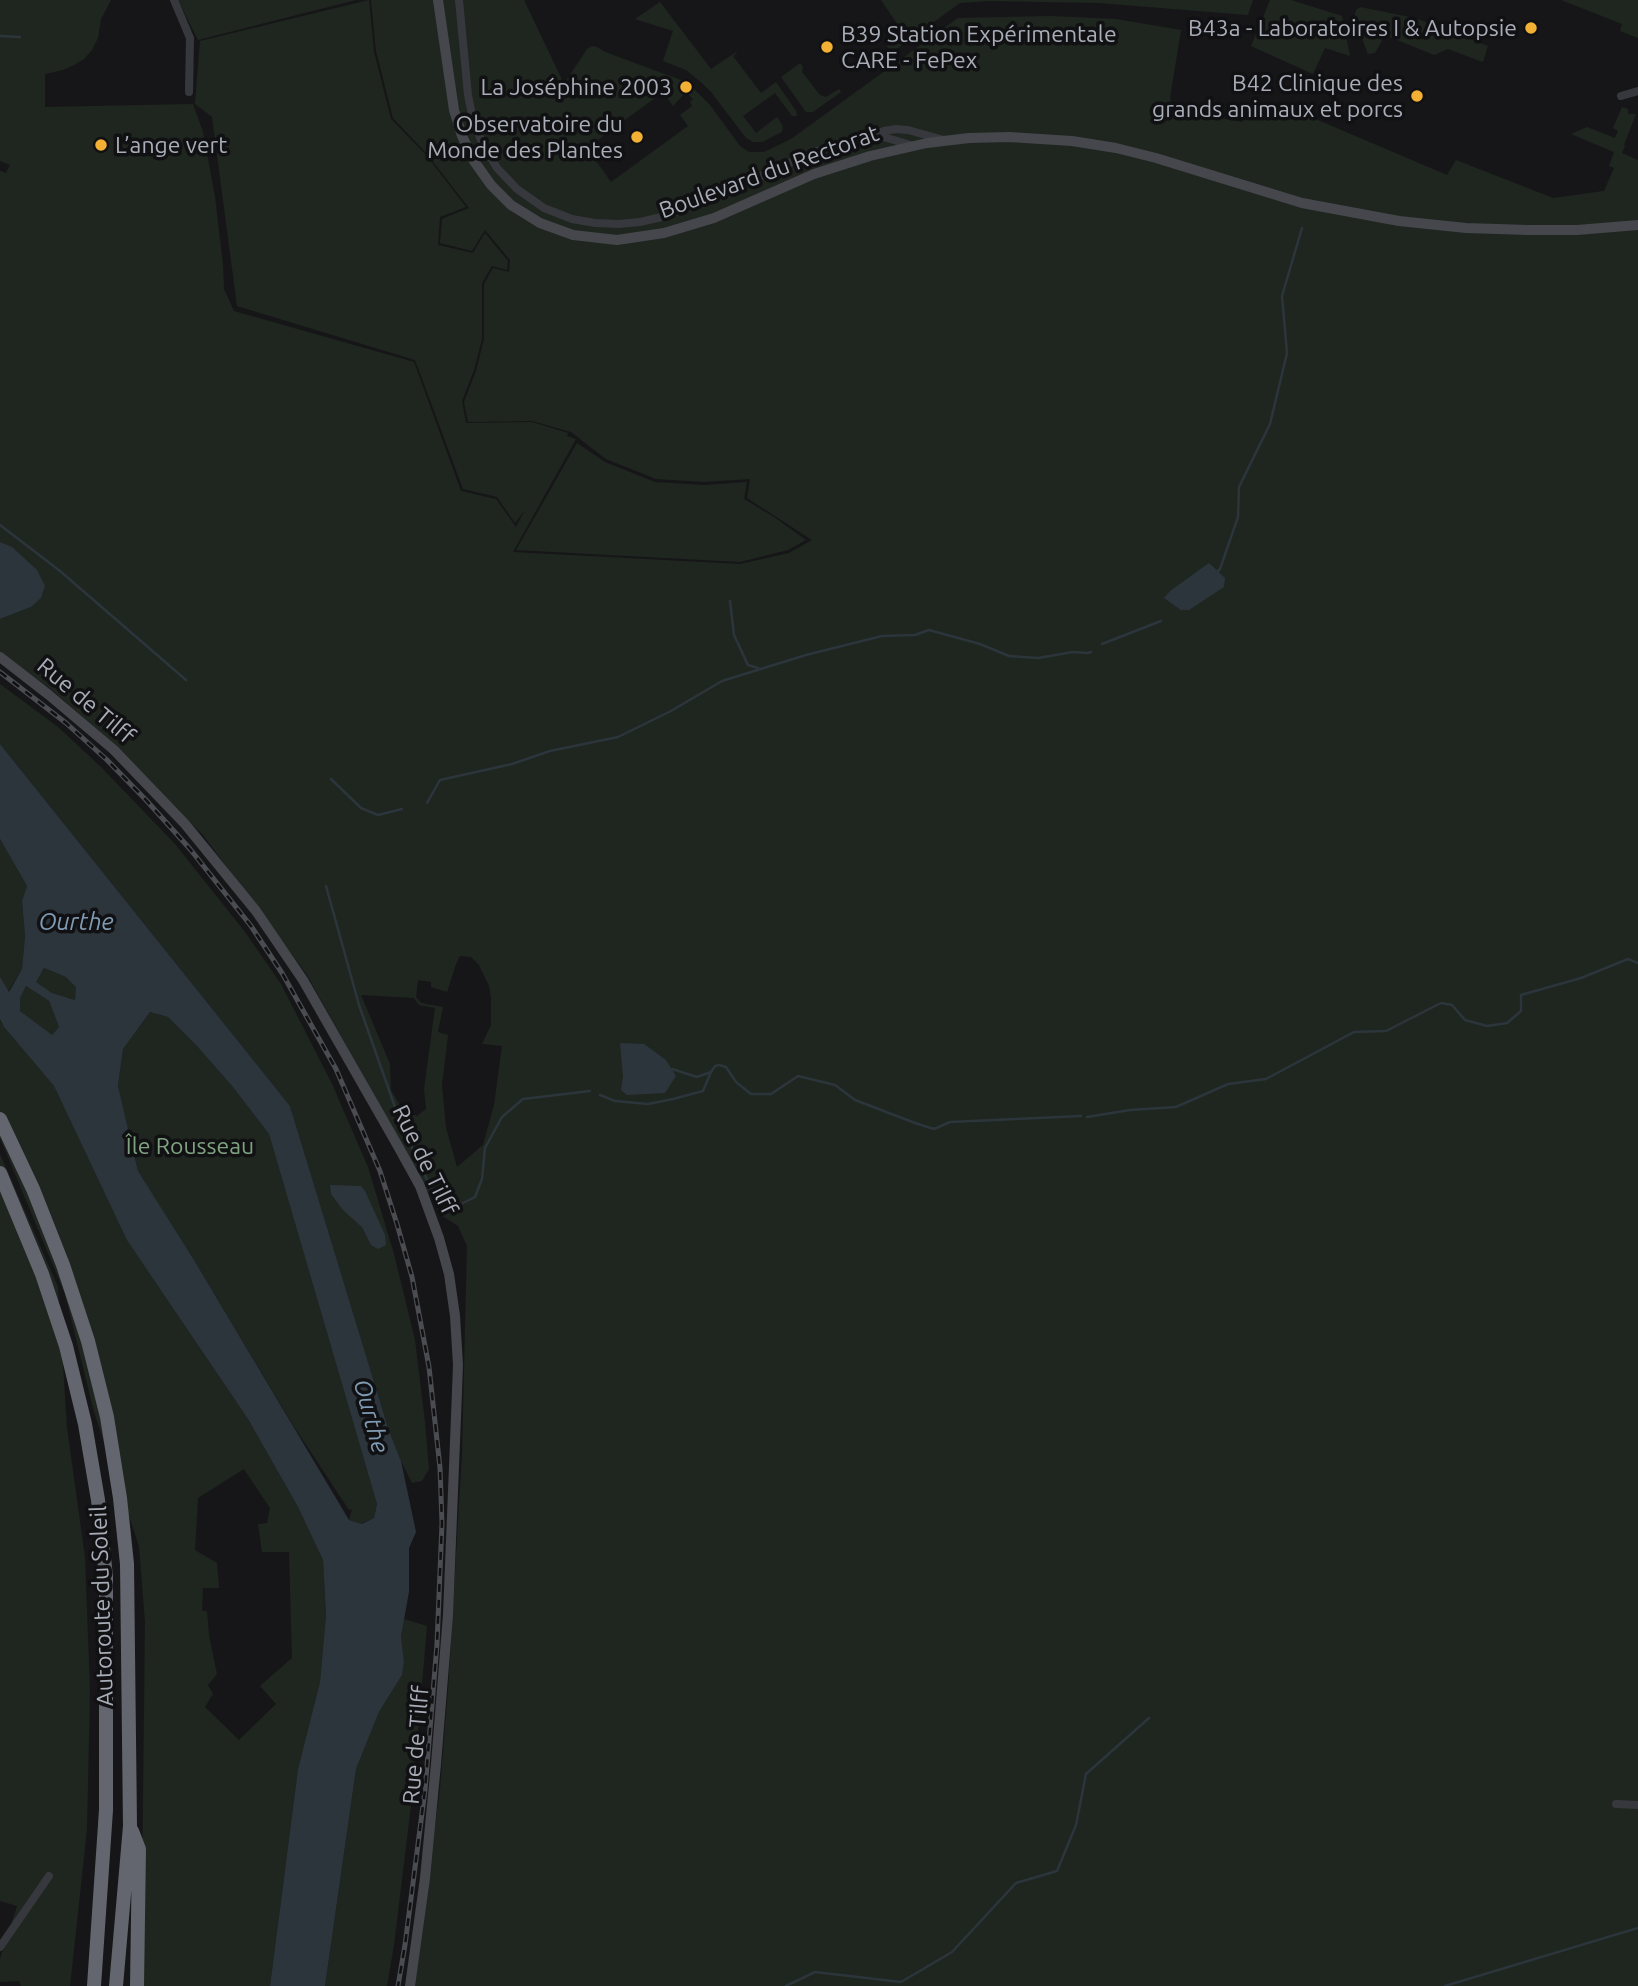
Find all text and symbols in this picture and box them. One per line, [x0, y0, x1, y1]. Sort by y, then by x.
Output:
place label: B43a - Laboratoires I & Autopsie [1188, 14, 1517, 42]
place label: B39 Station Expérimentale CARE - FePex [841, 20, 1117, 74]
marker: B43a - Laboratoires I & Autopsie [1523, 20, 1539, 36]
marker: B39 Station Expérimentale CARE - FePex [819, 39, 835, 55]
place label: B42 Clinique des grands animaux et porcs [1152, 69, 1403, 123]
place label: La Joséphine 2003 [481, 73, 672, 101]
marker: La Joséphine 2003 [678, 79, 694, 95]
marker: B42 Clinique des grands animaux et porcs [1409, 88, 1425, 104]
place label: Observatoire du Monde des Plantes [427, 110, 623, 164]
street label: Boulevard du Rectorat [655, 119, 883, 225]
marker: Observatoire du Monde des Plantes [629, 129, 645, 145]
place label: L’ange vert [115, 131, 227, 159]
marker: L’ange vert [93, 137, 109, 153]
street label: Rue de Tilff [31, 652, 141, 750]
water label: Ourthe [38, 908, 114, 936]
street label: Rue de Tilff [386, 1100, 464, 1220]
park label: Île Rousseau [126, 1132, 254, 1160]
water label: Ourthe [347, 1376, 395, 1456]
street label: Autoroute du Soleil [85, 1505, 119, 1707]
street label: Rue de Tilff [397, 1684, 435, 1806]

